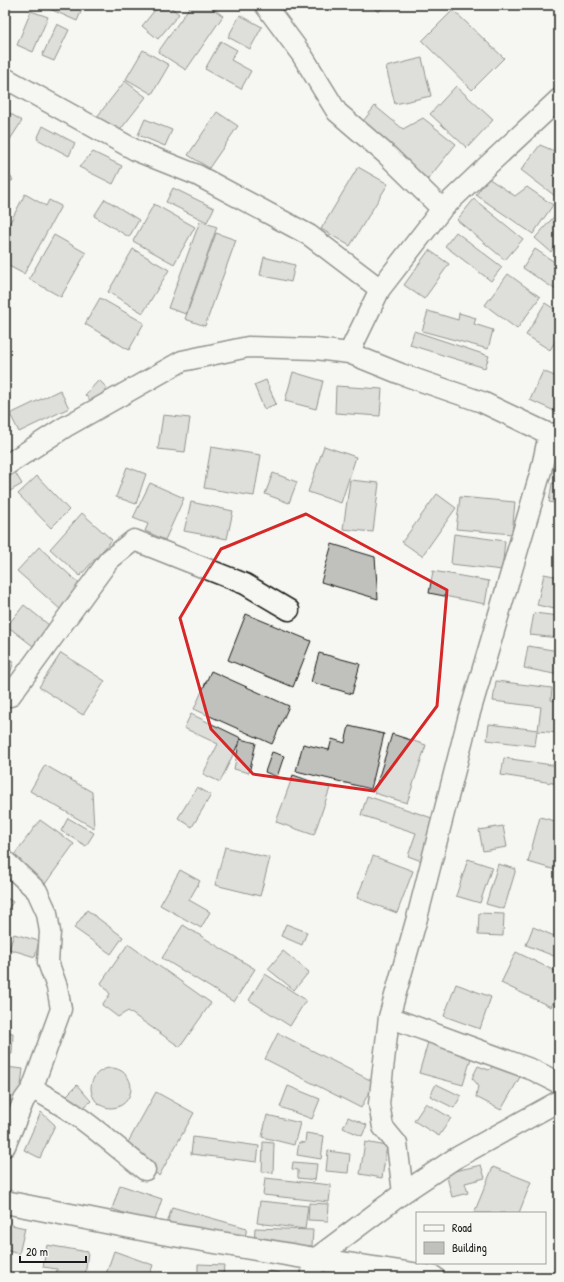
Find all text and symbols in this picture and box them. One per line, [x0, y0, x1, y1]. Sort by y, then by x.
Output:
legend [416, 1212, 546, 1264]
text: Road [452, 1219, 472, 1236]
scale bar [20, 1238, 86, 1264]
text: Building [452, 1239, 487, 1256]
text: 20 m [26, 1243, 48, 1260]

